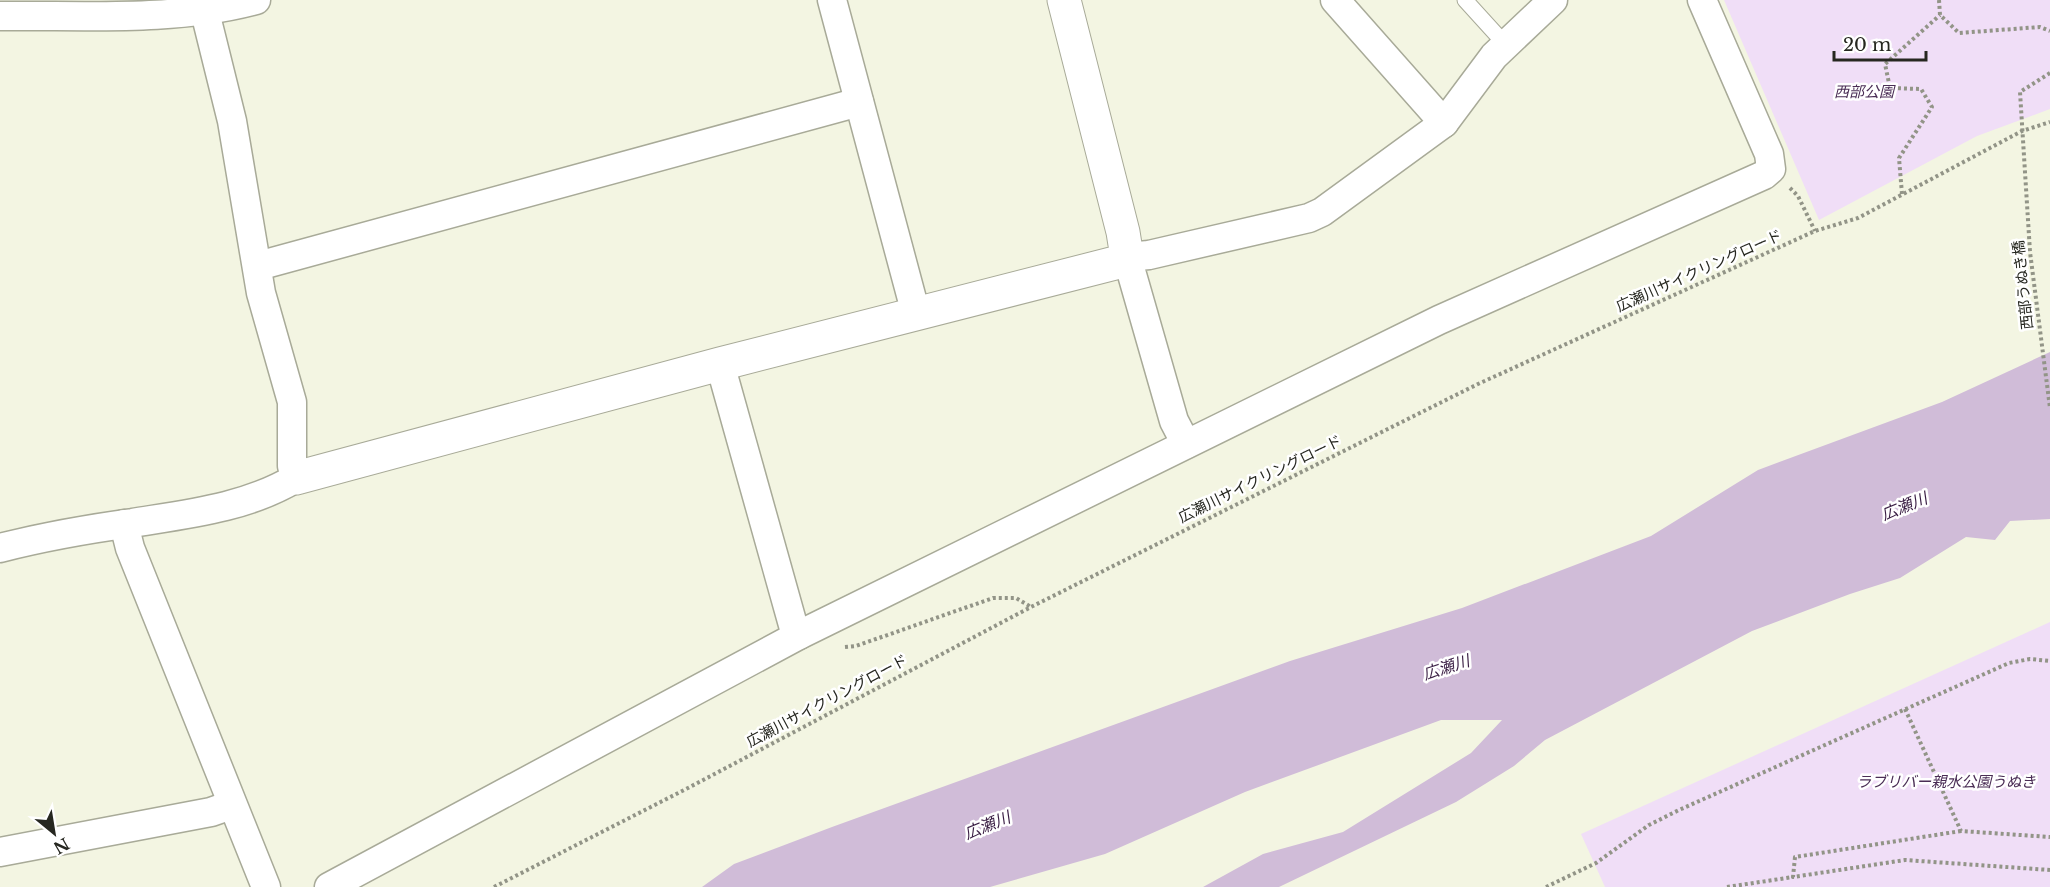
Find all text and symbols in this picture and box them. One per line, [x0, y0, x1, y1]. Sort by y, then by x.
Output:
scale bar [1834, 24, 1926, 62]
text: 20 m [1843, 34, 1891, 56]
park label: 西部公園 [1834, 82, 1896, 101]
street label: 広瀬川サイクリングロード [1613, 225, 1785, 316]
street label: 西部うぬき橋 [2008, 239, 2037, 331]
street label: 広瀬川サイクリングロード [1175, 431, 1345, 526]
water label: 広瀬川 [1878, 487, 1932, 524]
water label: 広瀬川 [1420, 649, 1474, 684]
street label: 広瀬川サイクリングロード [743, 650, 911, 751]
park label: ラブリバー親水公園うぬき [1856, 772, 2036, 791]
north arrow [24, 803, 84, 863]
water label: 広瀬川 [961, 806, 1015, 843]
text: N [50, 834, 73, 858]

